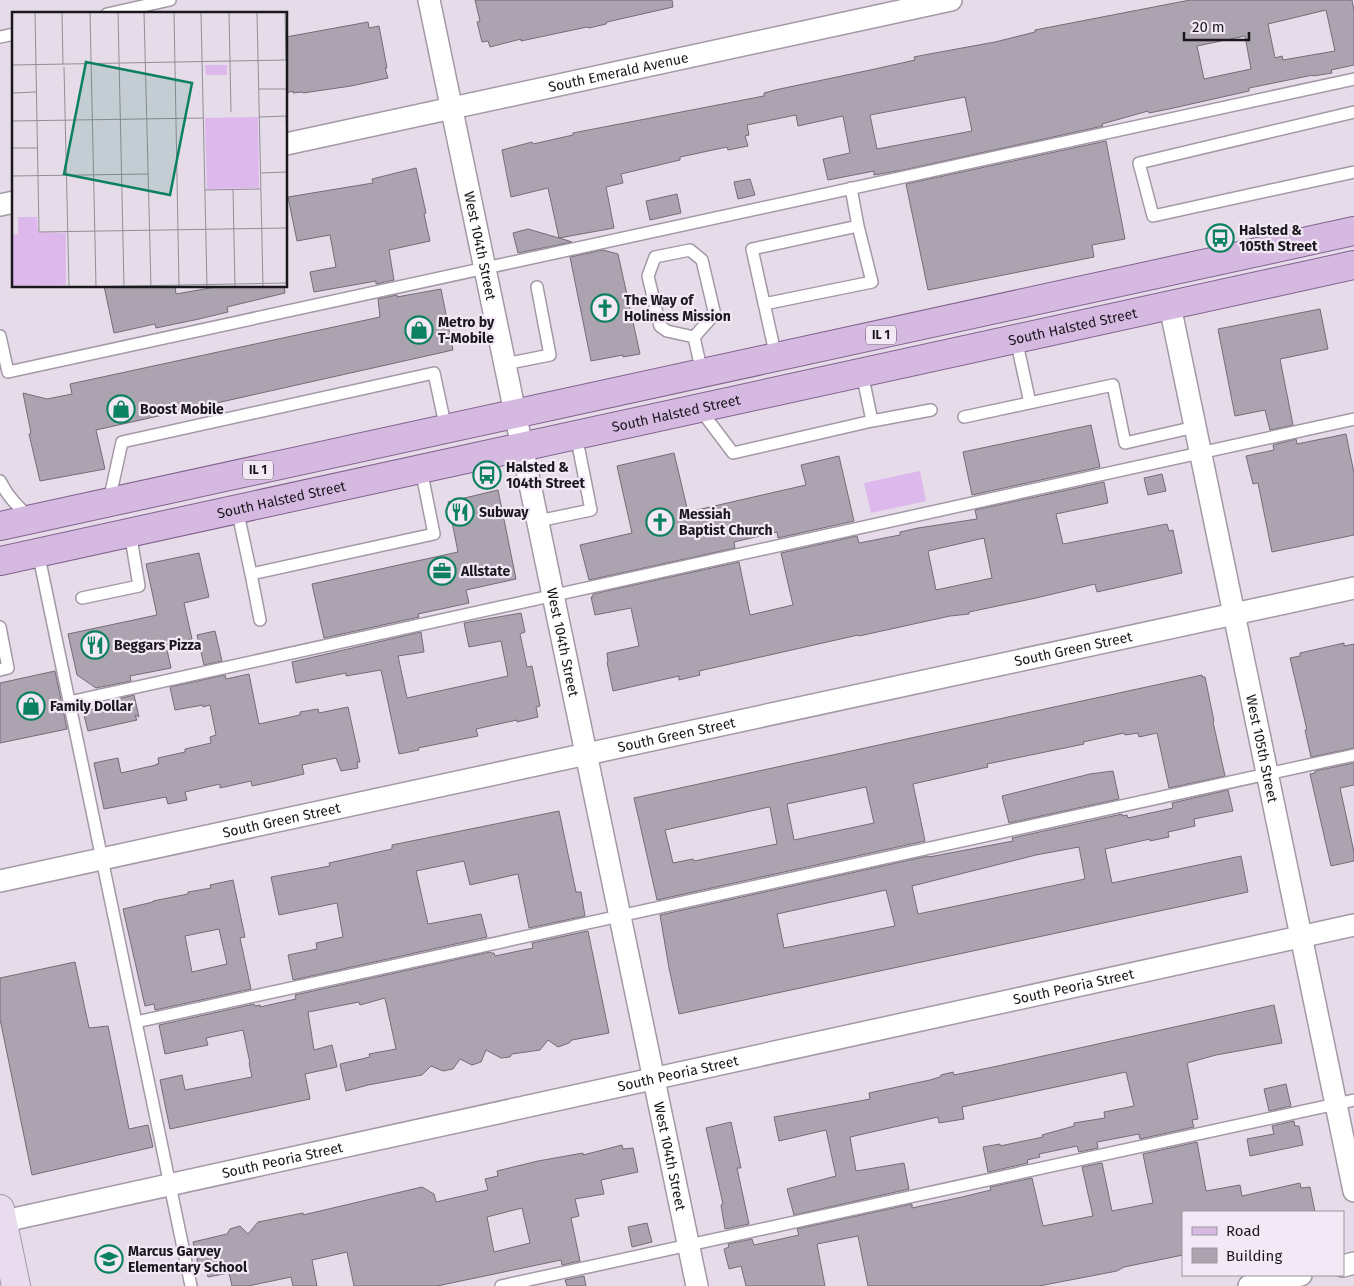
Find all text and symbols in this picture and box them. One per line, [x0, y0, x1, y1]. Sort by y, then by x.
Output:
scale bar [1184, 10, 1249, 42]
inset map [12, 12, 288, 288]
text: 20 m [1192, 18, 1225, 36]
street label: South Emerald Avenue [547, 49, 690, 95]
street label: West 104th Street [461, 190, 500, 303]
place label: Halsted & 105th Street [1239, 222, 1318, 255]
bus stop icon: Halsted & 105th Street [1205, 223, 1235, 253]
place label: The Way of Holiness Mission [624, 292, 731, 325]
church icon: The Way of Holiness Mission [590, 293, 620, 323]
street label: South Halsted Street [1007, 304, 1140, 349]
place label: Metro by T-Mobile [438, 314, 495, 347]
shop icon: Metro by T-Mobile [404, 315, 434, 345]
road number: IL 1 [866, 326, 896, 344]
street label: South Halsted Street [610, 391, 743, 436]
shop icon: Boost Mobile [106, 394, 136, 424]
place label: Boost Mobile [140, 401, 224, 418]
place label: Halsted & 104th Street [506, 459, 585, 492]
road number: IL 1 [243, 460, 273, 480]
bus stop icon: Halsted & 104th Street [472, 460, 502, 490]
street label: South Halsted Street [215, 477, 348, 522]
restaurant icon: Subway [445, 497, 475, 527]
place label: Subway [479, 504, 529, 521]
place label: Messiah Baptist Church [679, 506, 772, 539]
church icon: Messiah Baptist Church [645, 507, 675, 537]
office icon: Allstate [427, 556, 457, 586]
place label: Allstate [460, 563, 510, 580]
street label: West 104th Street [543, 586, 583, 699]
street label: South Green Street [1013, 628, 1135, 670]
restaurant icon: Beggars Pizza [80, 630, 110, 660]
place label: Beggars Pizza [114, 637, 202, 654]
shop icon: Family Dollar [16, 691, 46, 721]
street label: West 105th Street [1242, 693, 1282, 805]
place label: Family Dollar [50, 698, 133, 715]
street label: South Green Street [616, 713, 738, 756]
street label: South Green Street [221, 799, 343, 841]
street label: South Peoria Street [1011, 965, 1136, 1008]
street label: South Peoria Street [616, 1052, 741, 1095]
street label: West 104th Street [650, 1100, 690, 1213]
street label: South Peoria Street [220, 1138, 345, 1182]
legend [1182, 1211, 1344, 1276]
text: Road [1226, 1222, 1261, 1240]
place label: Marcus Garvey Elementary School [128, 1243, 248, 1276]
school or university icon: Marcus Garvey Elementary School [94, 1244, 124, 1274]
text: Building [1226, 1247, 1282, 1265]

